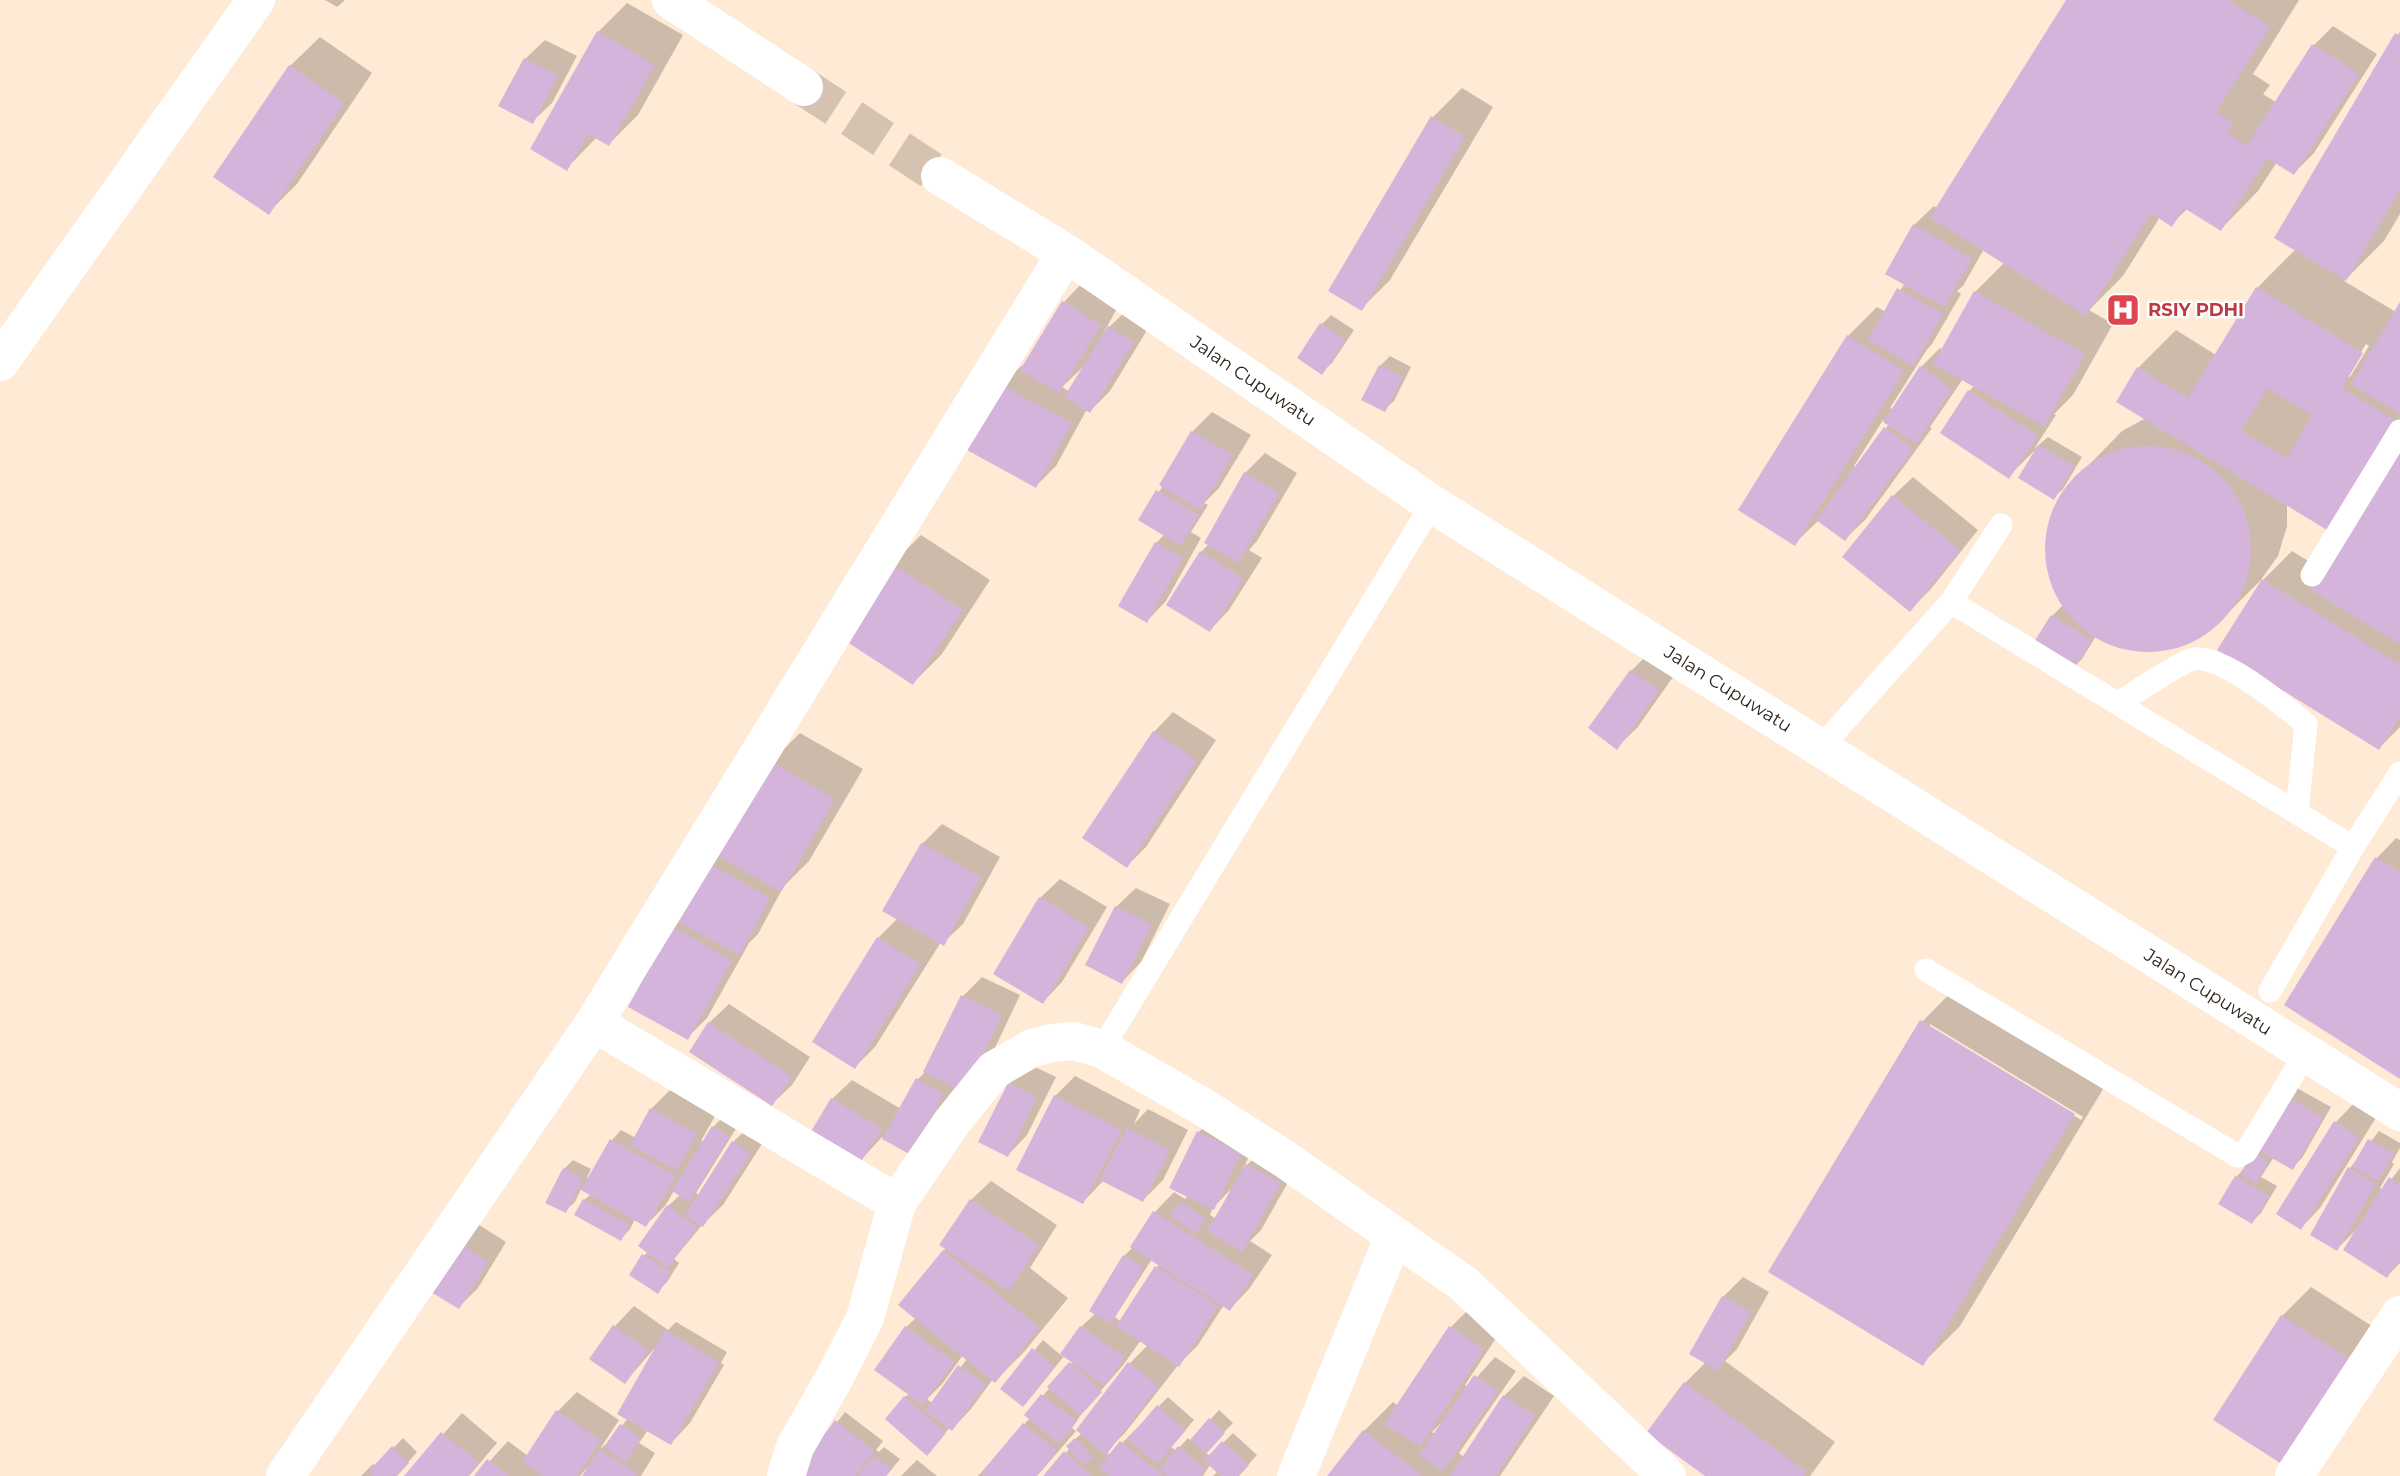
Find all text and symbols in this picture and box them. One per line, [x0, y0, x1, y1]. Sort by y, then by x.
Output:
hospital icon: RSIY PDHI [2104, 291, 2142, 329]
place label: RSIY PDHI [2148, 299, 2244, 321]
street label: Jalan Cupuwatu [1185, 330, 1320, 431]
street label: Jalan Cupuwatu [1659, 640, 1796, 737]
street label: Jalan Cupuwatu [2139, 943, 2276, 1040]

